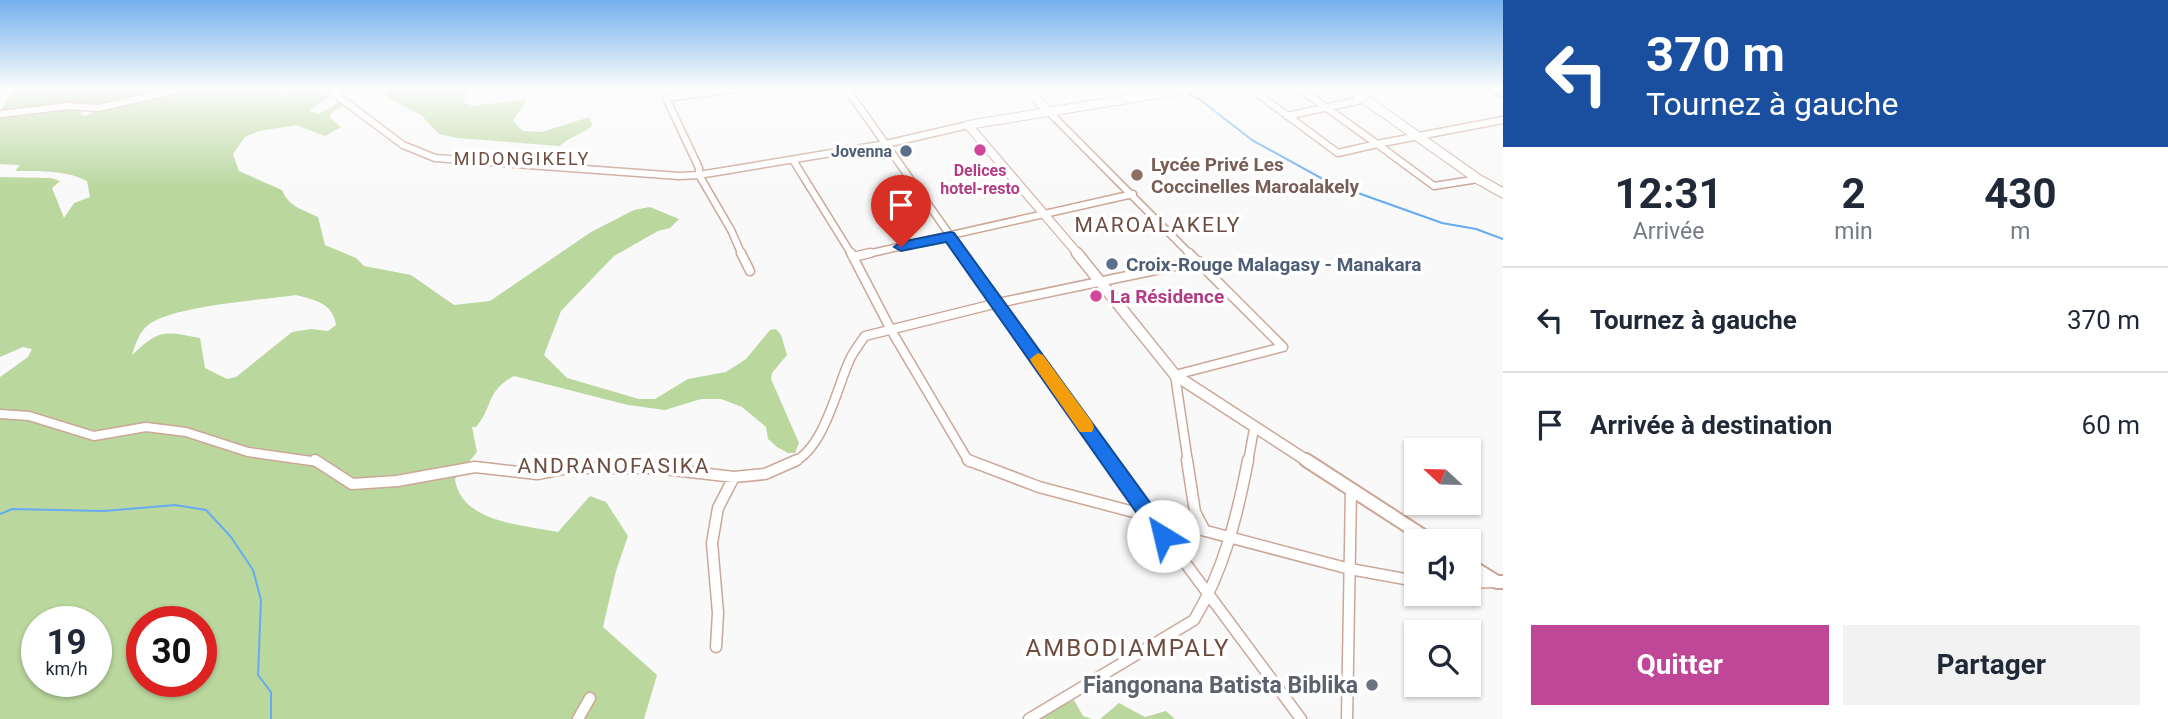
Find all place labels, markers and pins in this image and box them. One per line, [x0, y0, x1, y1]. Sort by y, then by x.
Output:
place label: Jovenna [831, 142, 892, 161]
marker: Delices hotel-resto [972, 142, 988, 158]
marker: Jovenna [898, 143, 914, 159]
place label: Lycée Privé Les Coccinelles Maroalakely [1151, 153, 1360, 198]
place label: Delices hotel-resto [940, 161, 1020, 198]
marker: Lycée Privé Les Coccinelles Maroalakely [1129, 167, 1145, 183]
pin [871, 175, 931, 247]
place label: Croix-Rouge Malagasy - Manakara [1126, 253, 1421, 276]
marker: Croix-Rouge Malagasy - Manakara [1104, 256, 1120, 272]
place label: La Résidence [1110, 285, 1224, 308]
marker: La Résidence [1088, 288, 1104, 304]
place label: Fiangonana Batista Biblika [1083, 672, 1358, 699]
marker: Fiangonana Batista Biblika [1364, 677, 1380, 693]

